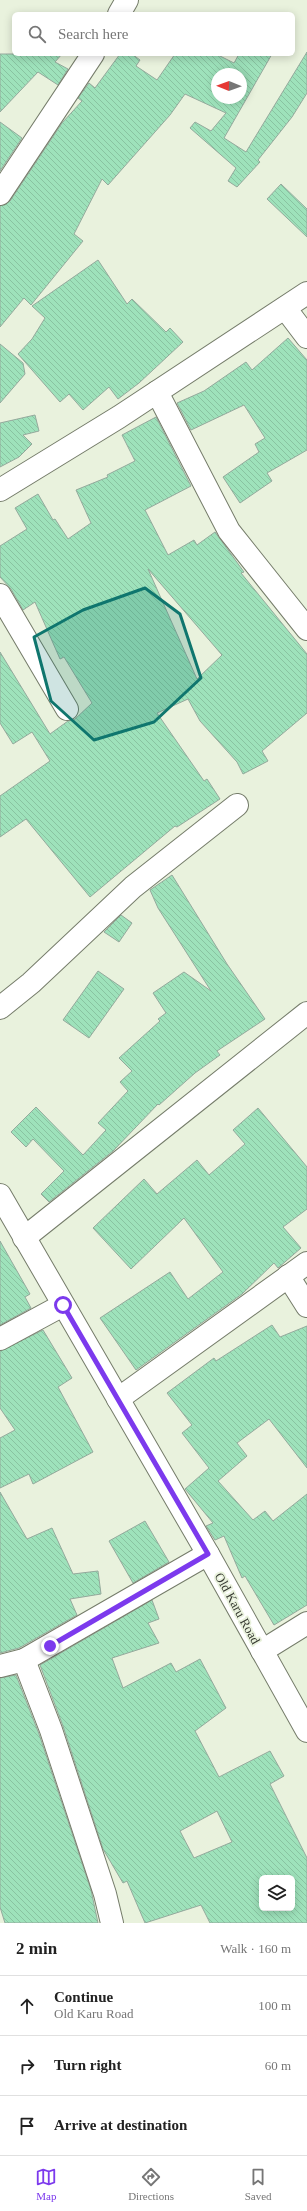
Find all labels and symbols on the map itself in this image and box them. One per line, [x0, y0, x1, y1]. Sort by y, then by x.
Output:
north arrow [211, 68, 247, 104]
route start [54, 1296, 72, 1314]
street label: Old Karu Road [212, 1570, 264, 1647]
route end [41, 1637, 59, 1655]

